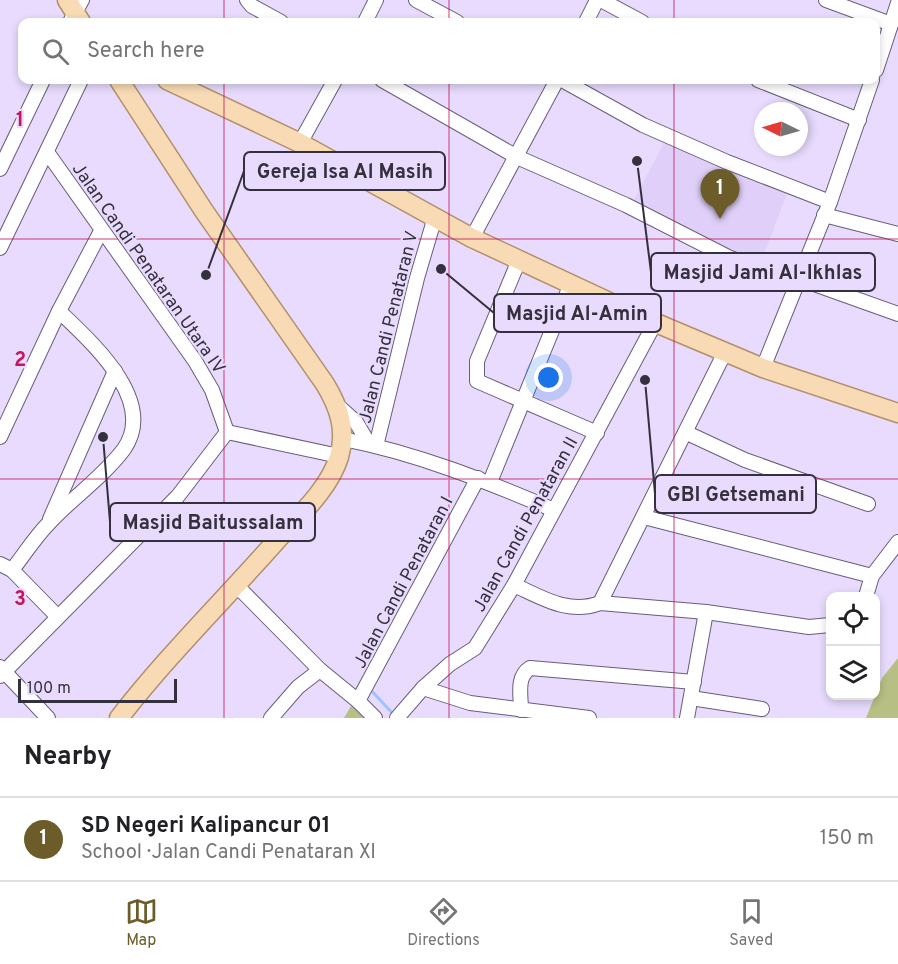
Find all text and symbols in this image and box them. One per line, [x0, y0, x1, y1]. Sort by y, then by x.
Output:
search box [18, 18, 880, 84]
icon: search [39, 35, 72, 68]
text: Search here [87, 38, 205, 65]
north arrow [754, 102, 808, 156]
text: 1 [16, 108, 24, 134]
callout: Gereja Isa Al Masih [244, 152, 445, 190]
street label: Jalan Candi Penataran Utara IV [66, 159, 230, 379]
text: Gereja Isa Al Masih [257, 160, 433, 186]
pin: 1 [700, 170, 740, 219]
street label: Jalan Candi Penataran V [354, 229, 425, 426]
callout: Masjid Jami Al-Ikhlas [651, 253, 875, 291]
text: Masjid Jami Al-Ikhlas [664, 261, 862, 287]
callout: Masjid Al-Amin [494, 294, 661, 332]
text: Masjid Al-Amin [506, 302, 648, 328]
text: 2 [14, 348, 26, 374]
your location [534, 363, 563, 392]
street label: Jalan Candi Penataran II [469, 433, 584, 616]
callout: GBI Getsemani [655, 475, 816, 513]
text: GBI Getsemani [667, 483, 805, 509]
street label: Jalan Candi Penataran I [349, 493, 459, 673]
callout: Masjid Baitussalam [110, 503, 315, 541]
text: Masjid Baitussalam [122, 511, 304, 537]
text: 3 [14, 587, 26, 613]
map controls [826, 592, 880, 700]
button: locate [826, 592, 880, 646]
button: layers [826, 646, 880, 700]
scale bar [18, 676, 177, 704]
text: 100 m [27, 679, 71, 699]
text: Nearby [24, 741, 112, 774]
text: SD Negeri Kalipancur 01 [81, 813, 331, 840]
text: 1 [40, 826, 48, 852]
text: 150 m [820, 826, 874, 852]
text: School · Jalan Candi Penataran XI [81, 840, 376, 866]
tab: Map [125, 895, 158, 951]
tab: Directions [407, 895, 480, 951]
tab: Saved [729, 895, 773, 951]

